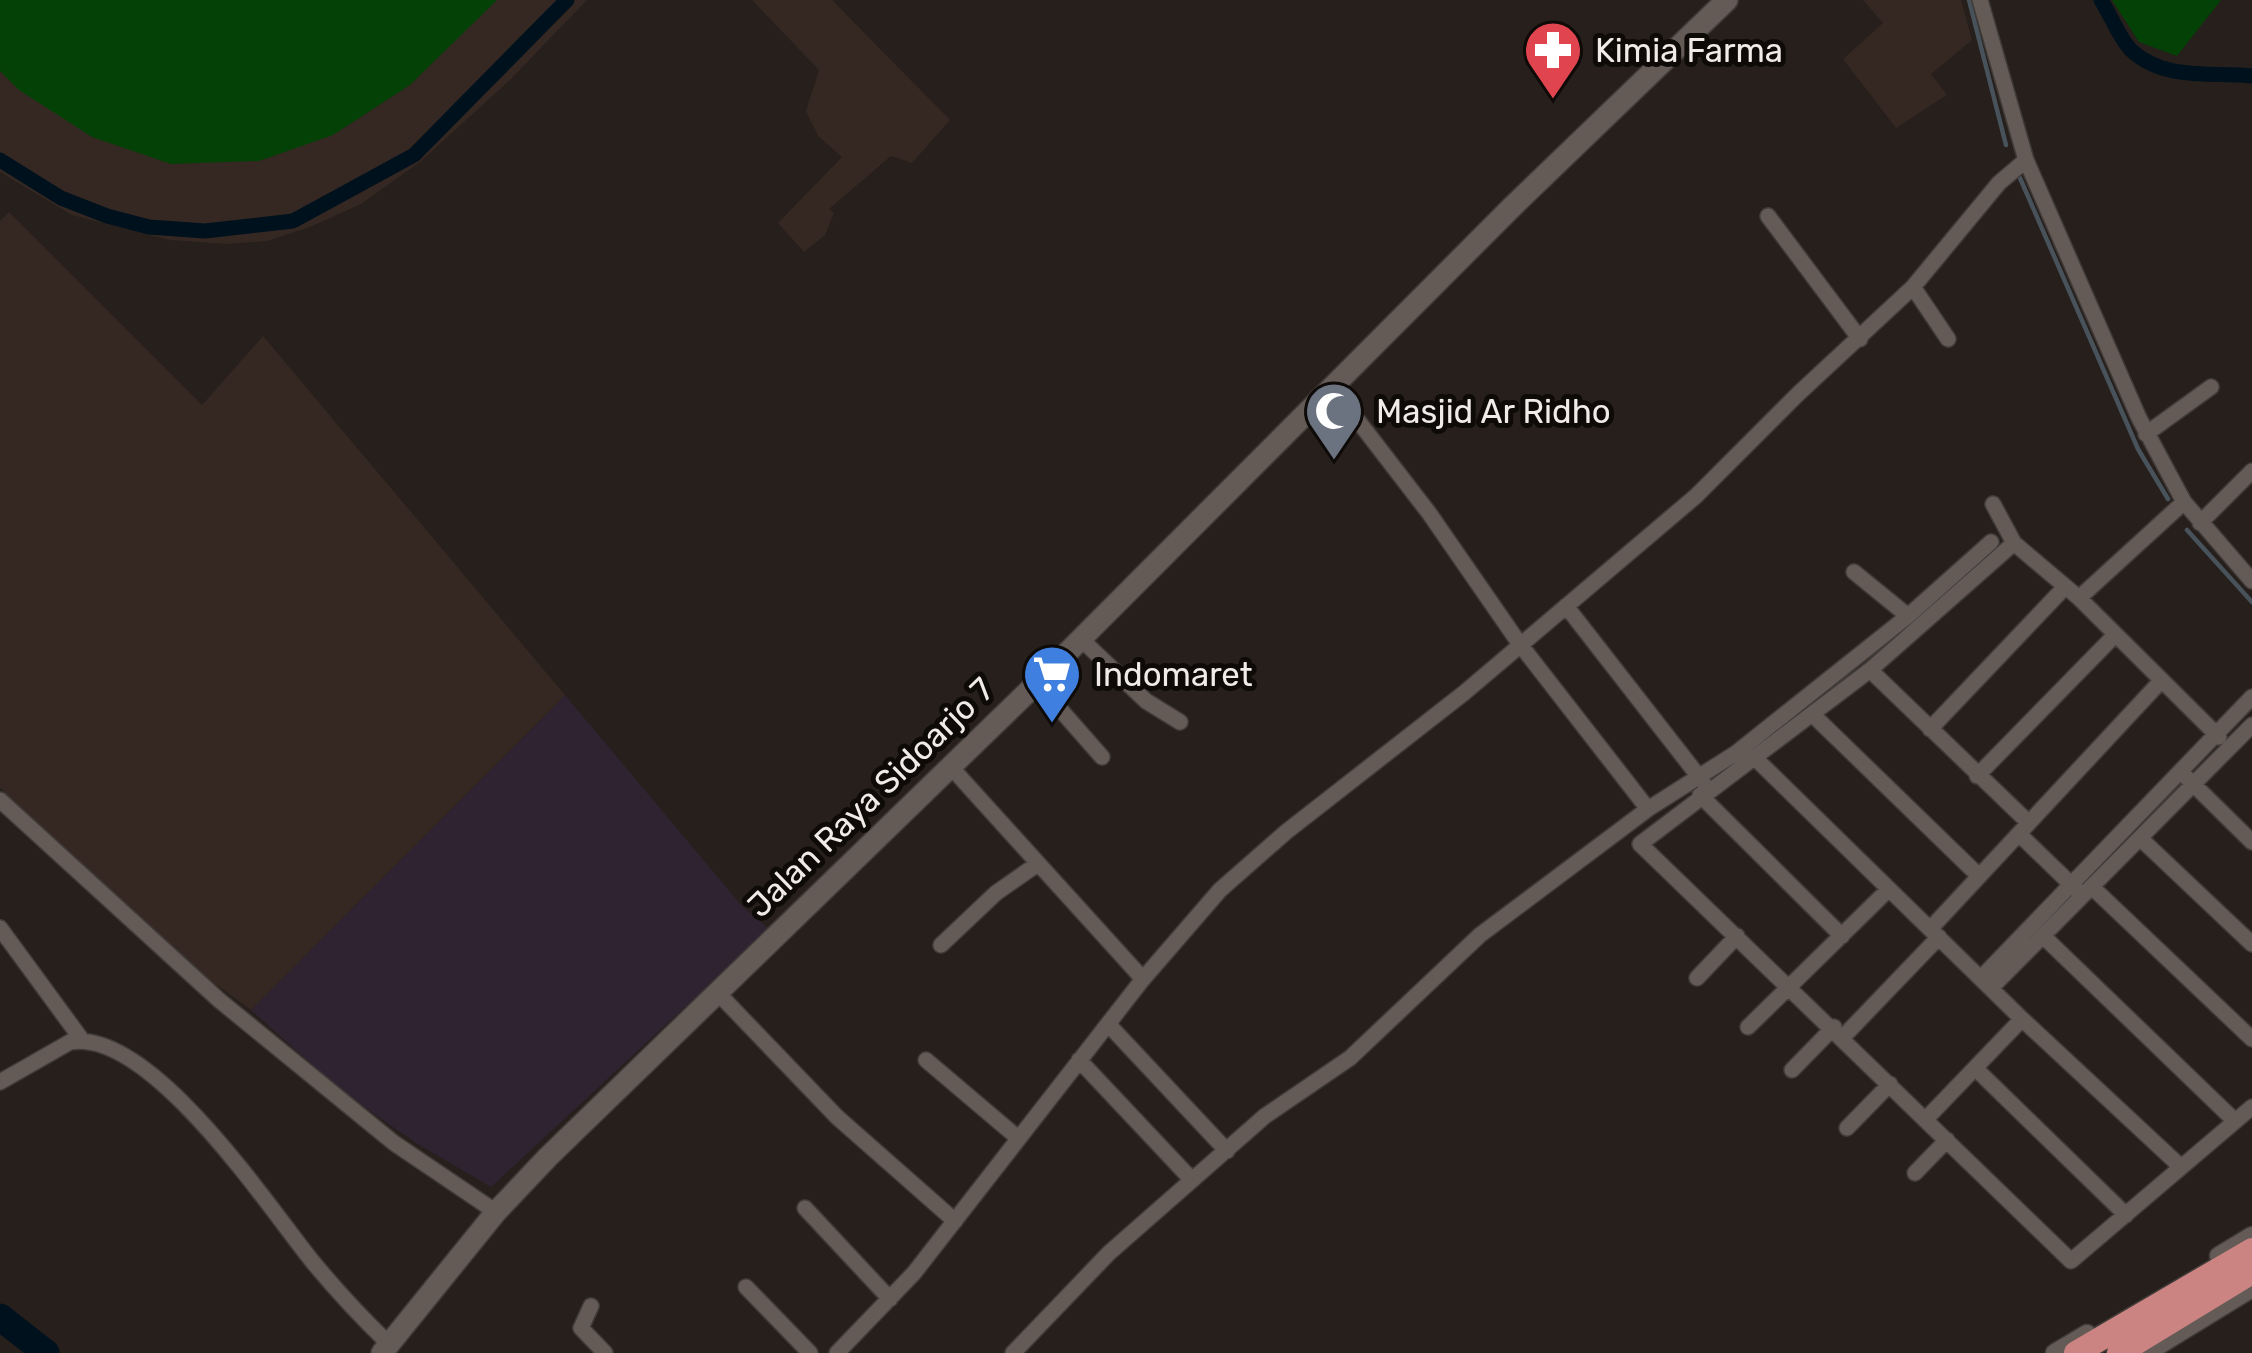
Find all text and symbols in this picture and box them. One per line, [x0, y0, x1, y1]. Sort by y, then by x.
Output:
pharmacy icon: Kimia Farma [1522, 19, 1584, 101]
place label: Kimia Farma [1595, 31, 1783, 70]
mosque icon: Masjid Ar Ridho [1303, 380, 1365, 462]
place label: Masjid Ar Ridho [1376, 392, 1611, 431]
supermarket icon: Indomaret [1021, 643, 1083, 725]
place label: Indomaret [1094, 655, 1253, 694]
street label: Jalan Raya Sidoarjo 7 [739, 670, 1001, 925]

